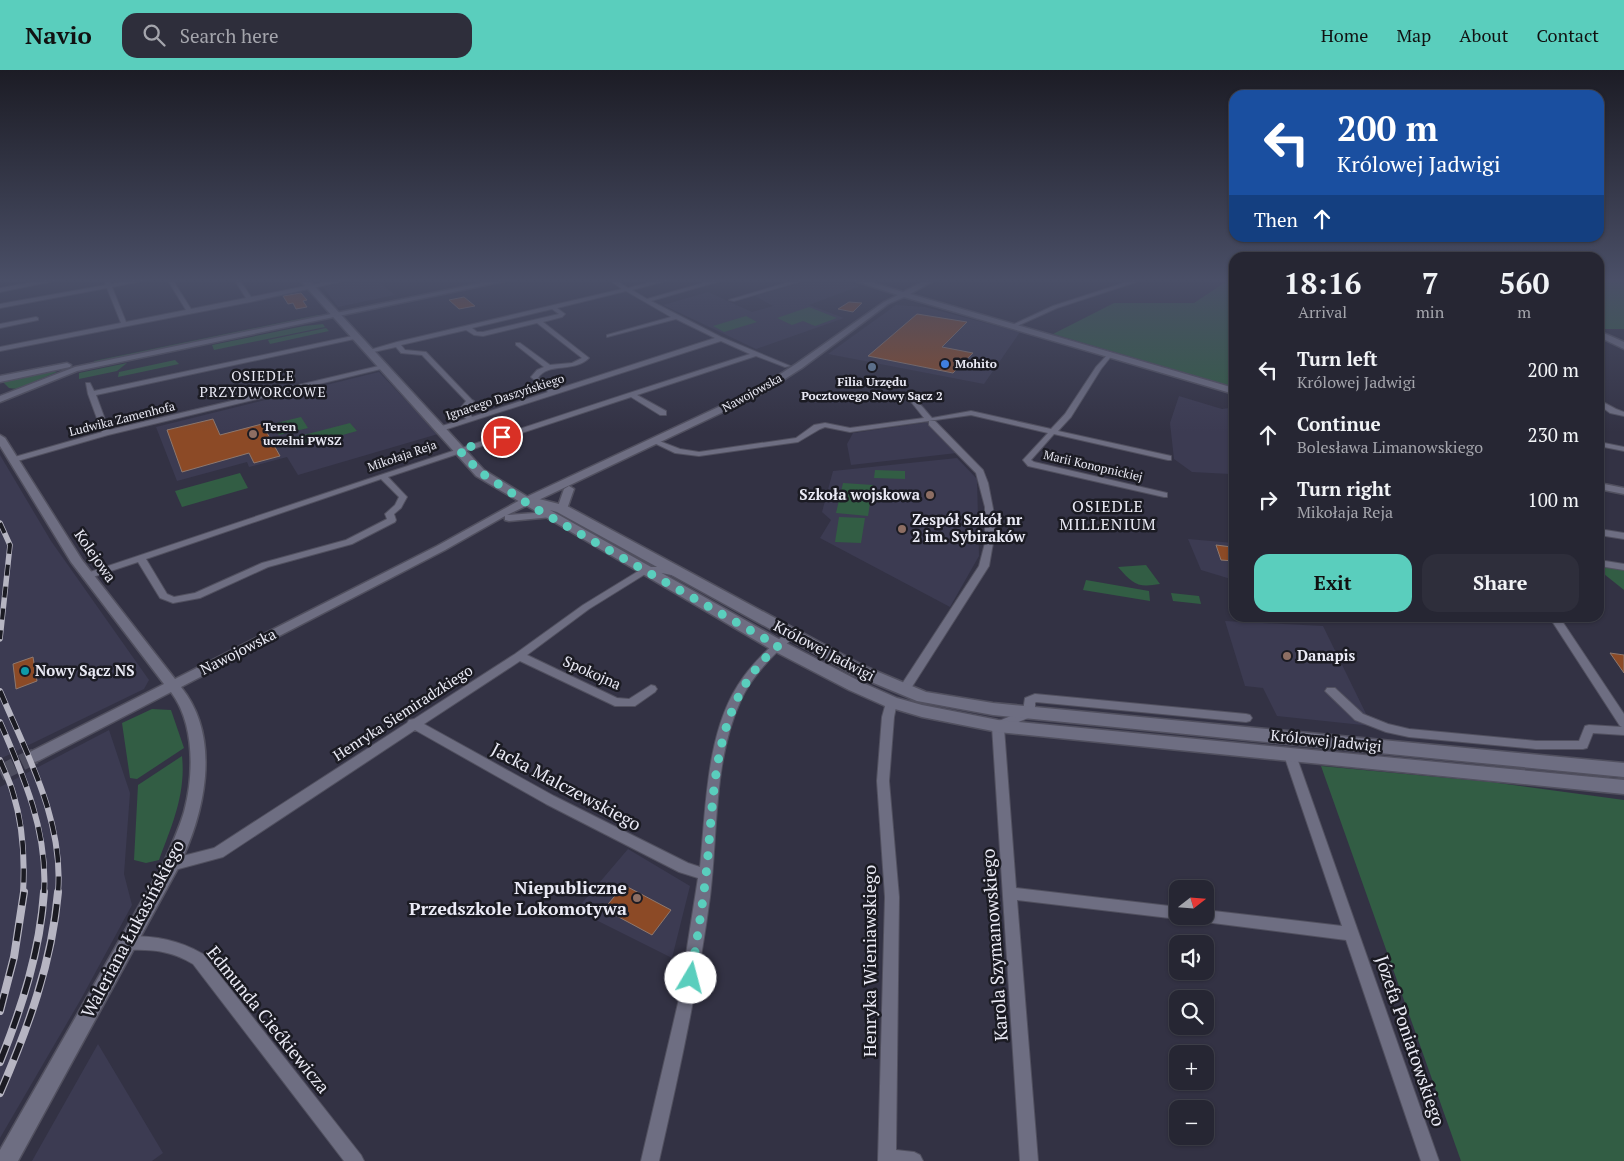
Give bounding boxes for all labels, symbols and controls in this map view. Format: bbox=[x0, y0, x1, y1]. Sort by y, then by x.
search box bbox=[122, 13, 472, 58]
text: Navio bbox=[25, 19, 92, 51]
icon: search bbox=[140, 21, 168, 49]
text: Search here bbox=[180, 23, 279, 48]
text: Home bbox=[1321, 23, 1368, 47]
text: Map bbox=[1396, 23, 1431, 47]
text: About bbox=[1459, 23, 1508, 47]
text: Contact bbox=[1536, 23, 1599, 47]
text: 200 m bbox=[1337, 105, 1438, 151]
icon: left bbox=[1254, 110, 1319, 175]
text: Królowej Jadwigi bbox=[1337, 149, 1501, 178]
icon: ahead bbox=[1308, 205, 1336, 233]
text: Then bbox=[1254, 207, 1298, 232]
text: 18:16 bbox=[1283, 263, 1362, 303]
text: 7 bbox=[1422, 263, 1439, 303]
text: 560 bbox=[1499, 263, 1550, 303]
text: Arrival bbox=[1298, 301, 1347, 323]
text: min bbox=[1416, 301, 1444, 323]
text: m bbox=[1517, 301, 1531, 323]
text: Turn left bbox=[1297, 346, 1378, 371]
place label: Mohito bbox=[955, 356, 997, 371]
icon: left bbox=[1254, 356, 1282, 384]
text: 200 m bbox=[1528, 357, 1579, 382]
marker: Mohito bbox=[939, 358, 951, 370]
marker: Filia Urzędu Pocztowego Nowy Sącz 2 bbox=[866, 361, 878, 373]
district label: OSIEDLE PRZYDWORCOWE bbox=[199, 366, 327, 401]
street label: Ignacego Daszyńskiego bbox=[444, 370, 566, 423]
street label: Nawojowska bbox=[719, 370, 784, 415]
text: Królowej Jadwigi bbox=[1297, 371, 1416, 393]
place label: Filia Urzędu Pocztowego Nowy Sącz 2 bbox=[801, 374, 943, 403]
street label: Ludwika Zamenhofa bbox=[67, 398, 176, 439]
text: Continue bbox=[1297, 411, 1381, 436]
pin bbox=[481, 416, 523, 458]
place label: Teren uczelni PWSZ bbox=[263, 419, 342, 448]
icon: ahead bbox=[1254, 421, 1282, 449]
text: 230 m bbox=[1528, 422, 1579, 447]
icon: arrive bbox=[488, 423, 516, 451]
marker: Teren uczelni PWSZ bbox=[247, 428, 259, 440]
text: Bolesława Limanowskiego bbox=[1297, 436, 1483, 458]
street label: Mikołaja Reja bbox=[365, 437, 438, 474]
street label: Marii Konopnickiej bbox=[1042, 447, 1144, 484]
text: Turn right bbox=[1297, 476, 1391, 501]
place label: Szkoła wojskowa bbox=[799, 484, 921, 504]
icon: right bbox=[1254, 486, 1282, 514]
text: 100 m bbox=[1528, 487, 1579, 512]
marker: Szkoła wojskowa bbox=[924, 489, 936, 501]
district label: OSIEDLE MILLENIUM bbox=[1059, 495, 1157, 535]
text: Mikołaja Reja bbox=[1297, 501, 1393, 523]
place label: Zespół Szkół nr 2 im. Sybiraków bbox=[912, 509, 1025, 546]
marker: Zespół Szkół nr 2 im. Sybiraków bbox=[896, 523, 908, 535]
street label: Kolejowa bbox=[70, 525, 122, 586]
button: Exit bbox=[1254, 554, 1412, 612]
button: Share bbox=[1422, 554, 1579, 612]
street label: Królowej Jadwigi bbox=[771, 615, 878, 685]
street label: Nawojowska bbox=[196, 623, 279, 679]
place label: Danapis bbox=[1297, 645, 1356, 665]
street label: Spokojna bbox=[560, 650, 625, 694]
marker: Danapis bbox=[1281, 650, 1293, 662]
place label: Nowy Sącz NS bbox=[35, 660, 135, 680]
street label: Henryka Siemiradzkiego bbox=[329, 660, 476, 765]
marker: Nowy Sącz NS bbox=[19, 665, 31, 677]
street label: Królowej Jadwigi bbox=[1270, 724, 1383, 756]
street label: Jacka Malczewskiego bbox=[487, 737, 646, 836]
street label: Waleriana Łukasińskiego bbox=[75, 835, 189, 1022]
street label: Karola Szymanowskiego bbox=[975, 848, 1013, 1042]
street label: Henryka Wieniawskiego bbox=[857, 865, 881, 1057]
place label: Niepubliczne Przedszkole Lokomotywa bbox=[409, 875, 627, 920]
north arrow bbox=[1169, 880, 1214, 925]
map controls bbox=[1169, 880, 1214, 1145]
marker: Niepubliczne Przedszkole Lokomotywa bbox=[631, 892, 643, 904]
button: sound bbox=[1169, 935, 1214, 980]
street label: Edmunda Ciećkiewicza bbox=[202, 941, 336, 1098]
position arrow bbox=[664, 951, 716, 1003]
street label: Józefa Poniatowskiego bbox=[1370, 952, 1451, 1129]
button: search bbox=[1169, 990, 1214, 1035]
button: + bbox=[1169, 1045, 1214, 1090]
button: − bbox=[1169, 1100, 1214, 1145]

